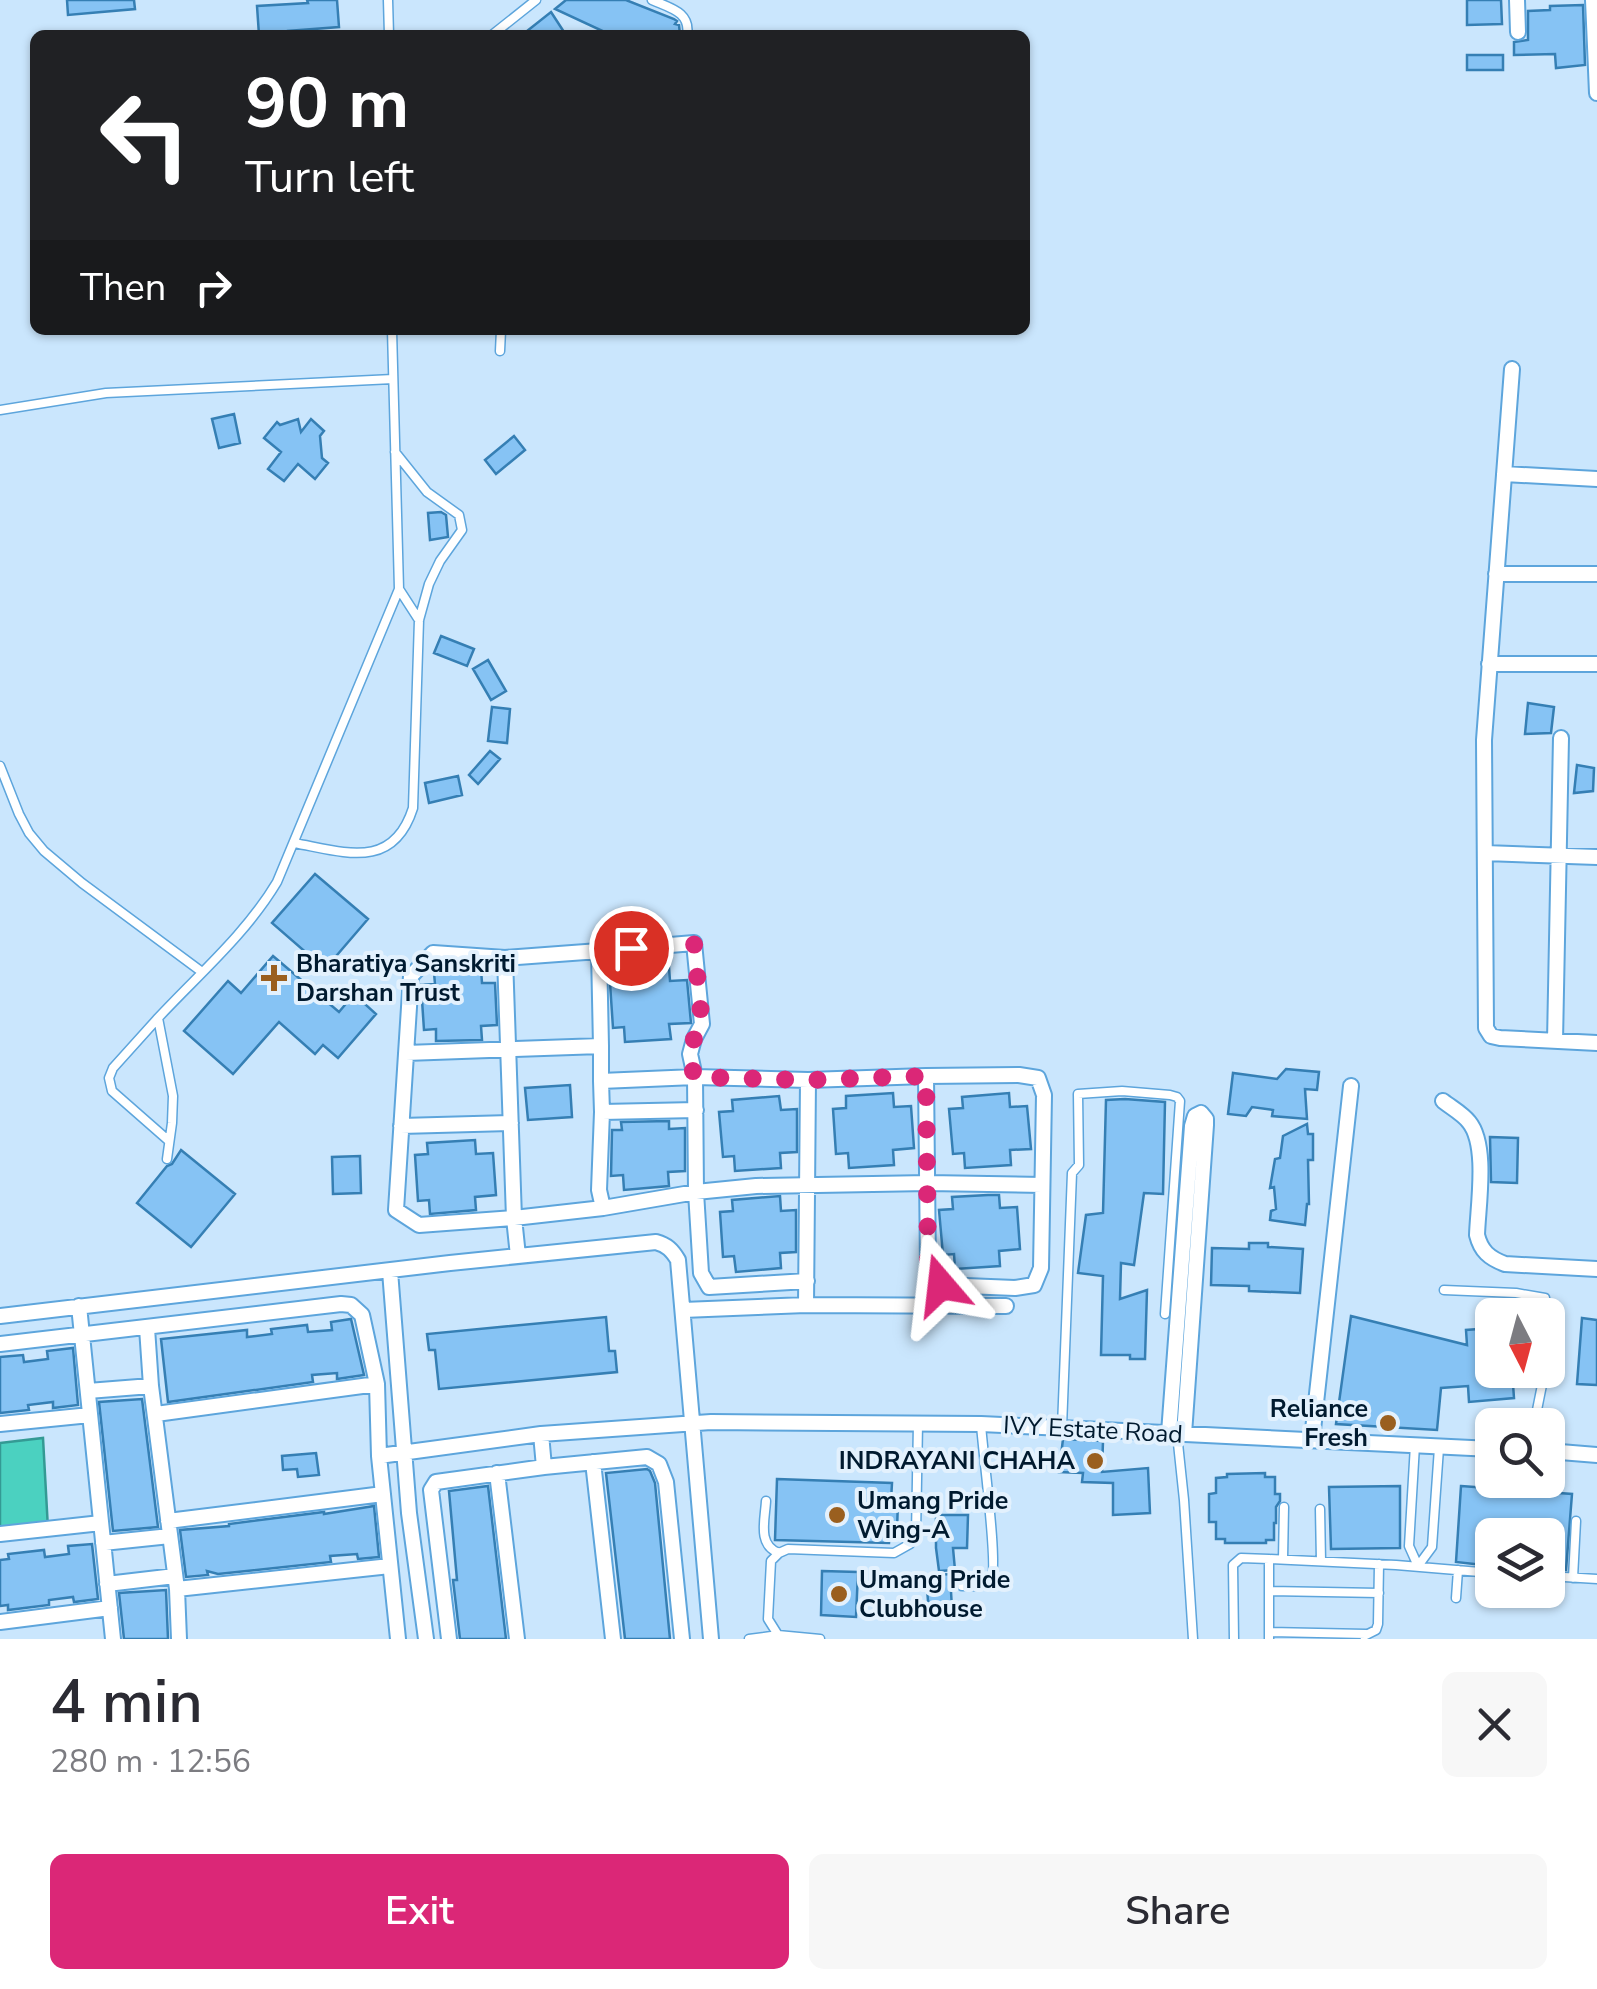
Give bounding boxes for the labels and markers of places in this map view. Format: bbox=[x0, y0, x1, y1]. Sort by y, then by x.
pin bbox=[589, 906, 674, 991]
place label: Bharatiya Sanskriti Darshan Trust bbox=[296, 947, 516, 1010]
marker: Bharatiya Sanskriti Darshan Trust bbox=[261, 965, 287, 991]
place label: Reliance Fresh bbox=[1270, 1392, 1368, 1455]
marker: Reliance Fresh bbox=[1377, 1412, 1399, 1434]
place label: INDRAYANI CHAHA bbox=[839, 1444, 1075, 1478]
marker: INDRAYANI CHAHA bbox=[1084, 1450, 1106, 1472]
place label: Umang Pride Wing-A bbox=[857, 1484, 1008, 1547]
marker: Umang Pride Wing-A bbox=[826, 1504, 848, 1526]
place label: Umang Pride Clubhouse bbox=[859, 1563, 1010, 1626]
marker: Umang Pride Clubhouse bbox=[828, 1583, 850, 1605]

